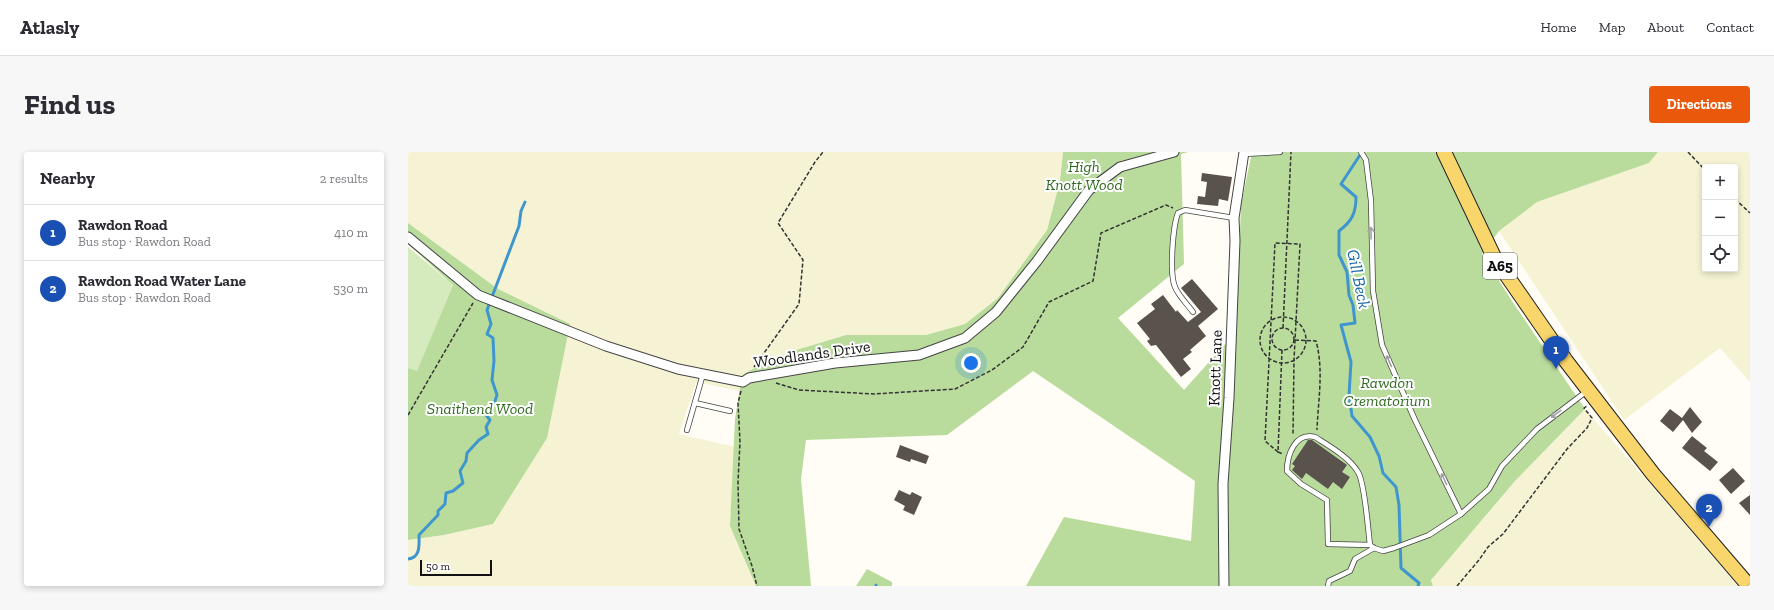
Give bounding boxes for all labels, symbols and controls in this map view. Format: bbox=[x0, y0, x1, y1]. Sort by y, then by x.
text: Atlasly bbox=[20, 16, 79, 39]
text: Home bbox=[1541, 19, 1577, 36]
text: Map bbox=[1599, 19, 1625, 36]
text: About bbox=[1647, 19, 1684, 36]
text: Contact bbox=[1706, 19, 1754, 36]
button: Directions bbox=[1649, 86, 1750, 123]
text: Find us bbox=[24, 88, 115, 121]
park label: High Knott Wood bbox=[1045, 157, 1123, 194]
map controls bbox=[1702, 164, 1738, 272]
button: + bbox=[1702, 164, 1738, 200]
text: Nearby bbox=[40, 168, 95, 188]
text: 2 results bbox=[320, 171, 368, 186]
button: − bbox=[1702, 200, 1738, 236]
text: Rawdon Road bbox=[78, 216, 168, 234]
text: 1 bbox=[50, 225, 56, 240]
text: 410 m bbox=[334, 225, 368, 240]
one-way arrow bbox=[1367, 227, 1375, 240]
text: Bus stop · Rawdon Road bbox=[78, 234, 211, 249]
button: locate bbox=[1702, 236, 1738, 272]
water label: Gill Beck bbox=[1343, 247, 1375, 311]
road number: A65 bbox=[1483, 253, 1517, 279]
text: Rawdon Road Water Lane bbox=[78, 272, 246, 290]
text: 2 bbox=[50, 281, 56, 296]
text: 530 m bbox=[333, 281, 368, 296]
text: Bus stop · Rawdon Road bbox=[78, 290, 211, 305]
street label: Knott Lane bbox=[1204, 330, 1226, 406]
street label: Woodlands Drive bbox=[752, 336, 872, 372]
pin: 1 bbox=[1543, 336, 1569, 369]
your location bbox=[961, 353, 981, 373]
one-way arrow bbox=[1385, 356, 1392, 368]
park label: Rawdon Crematorium bbox=[1344, 373, 1431, 410]
park label: Snaithend Wood bbox=[427, 399, 533, 418]
one-way arrow bbox=[1551, 410, 1562, 418]
one-way arrow bbox=[1440, 474, 1447, 486]
pin: 2 bbox=[1696, 494, 1722, 527]
scale bar bbox=[420, 558, 492, 577]
text: 50 m bbox=[426, 560, 450, 573]

